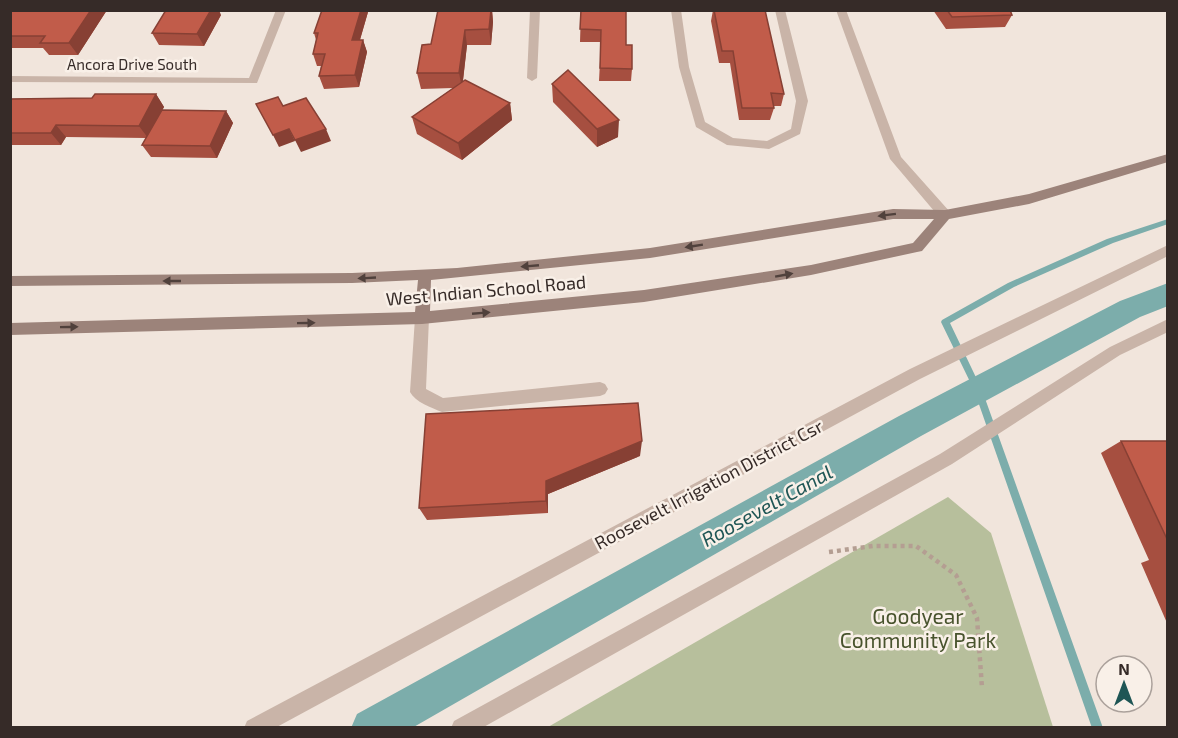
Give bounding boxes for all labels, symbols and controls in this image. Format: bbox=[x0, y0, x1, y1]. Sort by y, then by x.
street label: Ancora Drive South bbox=[67, 55, 197, 73]
one-way arrow bbox=[877, 210, 896, 220]
one-way arrow bbox=[685, 242, 704, 251]
one-way arrow bbox=[520, 261, 539, 271]
street label: West Indian School Road bbox=[385, 270, 587, 310]
one-way arrow bbox=[774, 270, 793, 279]
one-way arrow bbox=[357, 273, 376, 282]
one-way arrow bbox=[162, 276, 181, 286]
one-way arrow bbox=[471, 308, 490, 318]
one-way arrow bbox=[297, 318, 316, 327]
one-way arrow bbox=[59, 323, 78, 332]
street label: Roosevelt Irrigation District Csr bbox=[591, 414, 826, 554]
water label: Roosevelt Canal bbox=[697, 459, 836, 551]
park label: Goodyear Community Park bbox=[840, 603, 996, 652]
north arrow bbox=[1094, 654, 1154, 714]
text: N bbox=[1118, 659, 1130, 678]

